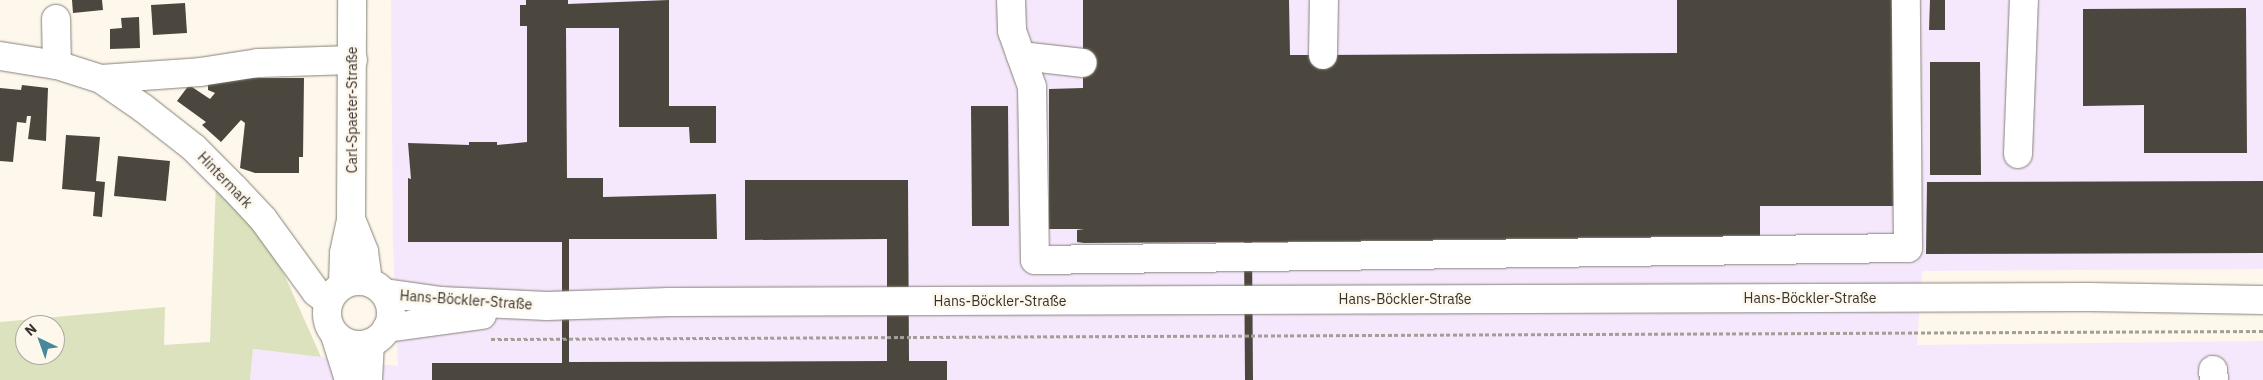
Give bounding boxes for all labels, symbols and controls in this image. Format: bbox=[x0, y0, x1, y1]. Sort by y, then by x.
street label: Carl-Spaeter-Straße bbox=[344, 47, 360, 173]
street label: Hintermark bbox=[194, 149, 256, 211]
street label: Hans-Böckler-Straße bbox=[399, 287, 533, 313]
street label: Hans-Böckler-Straße bbox=[1744, 290, 1876, 306]
street label: Hans-Böckler-Straße bbox=[1339, 291, 1471, 307]
street label: Hans-Böckler-Straße bbox=[934, 293, 1066, 309]
north arrow bbox=[15, 315, 65, 365]
text: N bbox=[21, 320, 40, 340]

